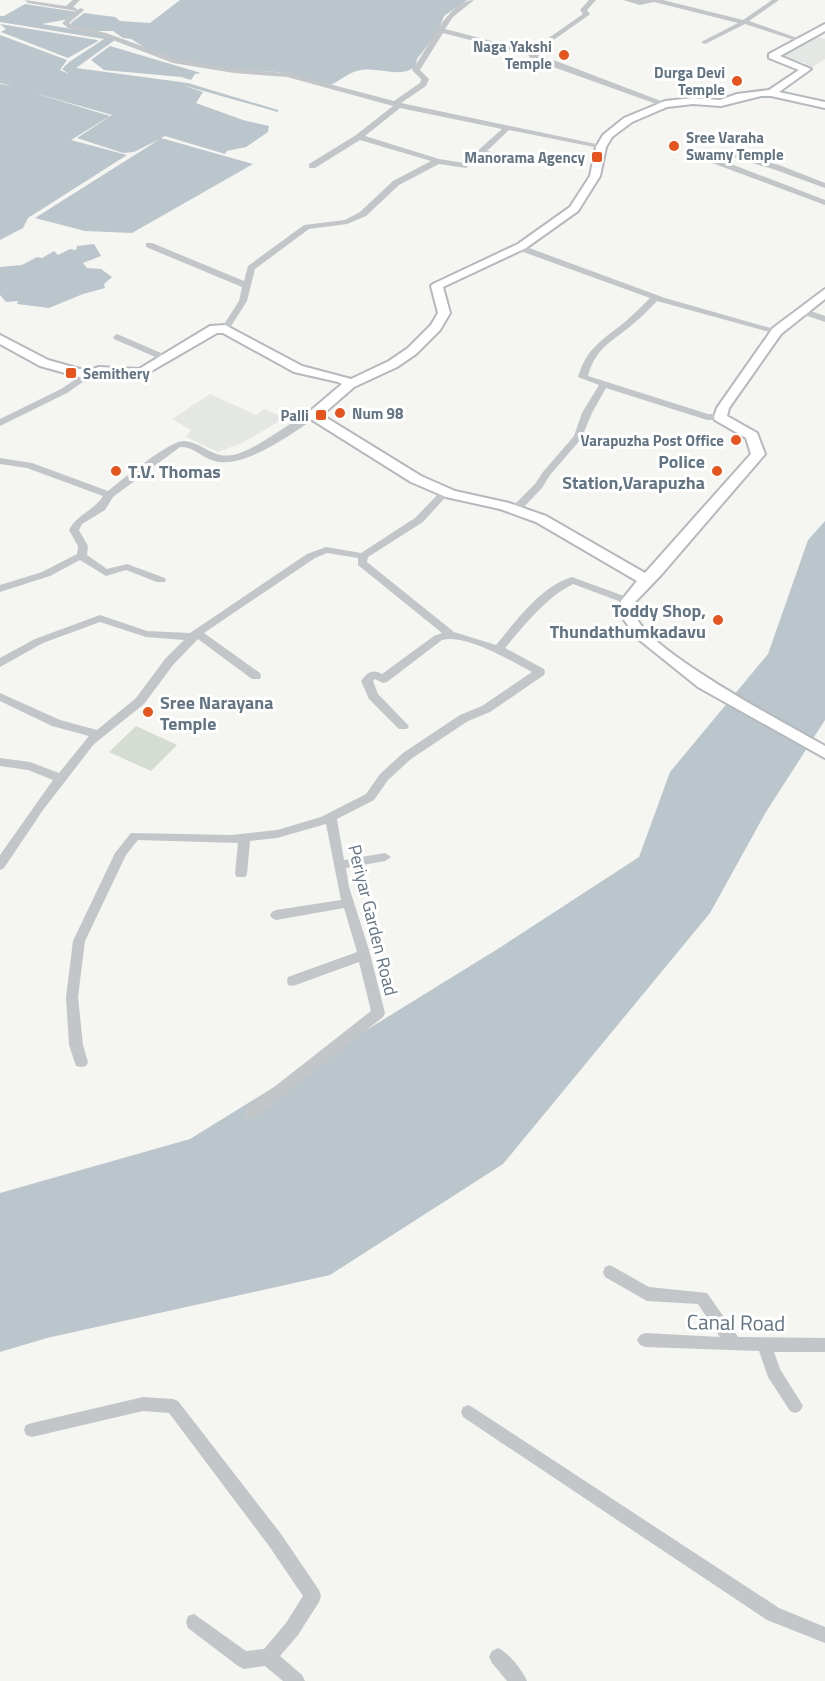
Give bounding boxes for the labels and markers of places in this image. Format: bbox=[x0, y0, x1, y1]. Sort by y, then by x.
place label: Naga Yakshi Temple bbox=[473, 35, 552, 75]
marker: Naga Yakshi Temple bbox=[557, 48, 571, 62]
place label: Durga Devi Temple bbox=[654, 61, 725, 101]
marker: Durga Devi Temple bbox=[730, 74, 744, 88]
place label: Sree Varaha Swamy Temple bbox=[686, 126, 784, 166]
marker: Sree Varaha Swamy Temple bbox=[667, 139, 681, 153]
place label: Manorama Agency bbox=[464, 146, 585, 169]
marker: Manorama Agency bbox=[590, 150, 604, 164]
place label: Semithery bbox=[83, 362, 150, 385]
marker: Semithery bbox=[64, 366, 78, 380]
place label: Num 98 bbox=[352, 402, 403, 425]
place label: Palli bbox=[281, 404, 309, 427]
marker: Num 98 bbox=[333, 406, 347, 420]
marker: Palli bbox=[314, 408, 328, 422]
place label: Varapuzha Post Office bbox=[581, 429, 724, 452]
marker: Varapuzha Post Office bbox=[729, 433, 743, 447]
place label: Police Station,Varapuzha bbox=[562, 448, 705, 496]
place label: T.V. Thomas bbox=[128, 458, 221, 485]
marker: T.V. Thomas bbox=[109, 464, 123, 478]
marker: Police Station,Varapuzha bbox=[710, 464, 724, 478]
place label: Toddy Shop, Thundathumkadavu bbox=[550, 597, 706, 645]
marker: Toddy Shop, Thundathumkadavu bbox=[711, 613, 725, 627]
place label: Sree Narayana Temple bbox=[160, 689, 273, 737]
marker: Sree Narayana Temple bbox=[141, 705, 155, 719]

